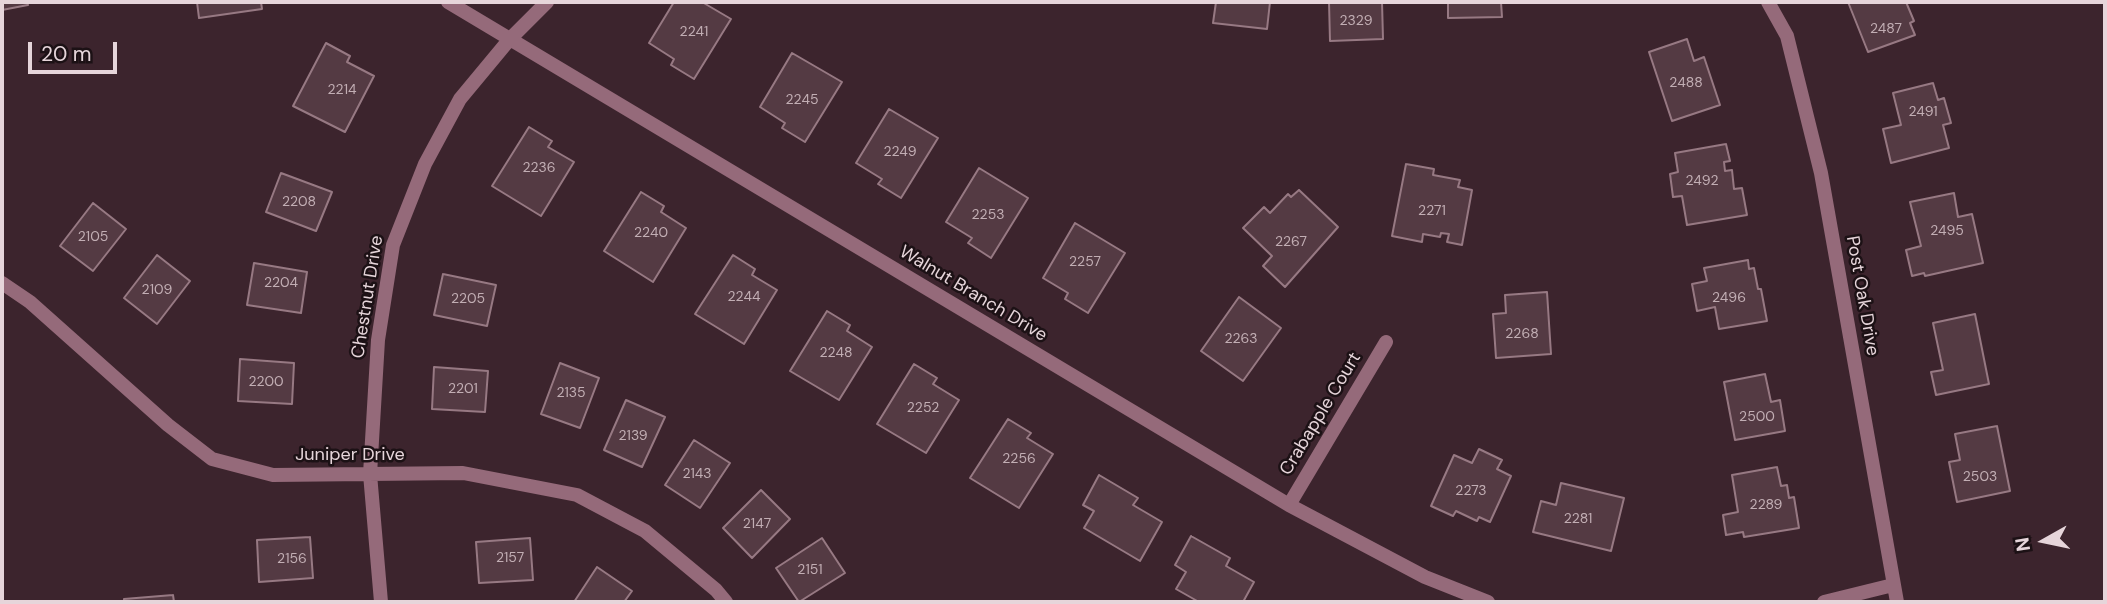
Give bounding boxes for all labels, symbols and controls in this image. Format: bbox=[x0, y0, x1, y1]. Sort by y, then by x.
house number: 2329 bbox=[1339, 13, 1373, 29]
house number: 2487 bbox=[1870, 21, 1902, 37]
house number: 2241 bbox=[680, 24, 708, 40]
scale bar bbox=[32, 28, 121, 72]
text: 20 m bbox=[41, 40, 92, 68]
house number: 2488 bbox=[1669, 75, 1703, 91]
house number: 2214 bbox=[328, 82, 356, 98]
house number: 2245 bbox=[786, 92, 818, 108]
house number: 2491 bbox=[1908, 104, 1938, 120]
house number: 2249 bbox=[883, 144, 917, 160]
house number: 2236 bbox=[522, 160, 556, 176]
house number: 2492 bbox=[1686, 173, 1718, 189]
house number: 2208 bbox=[282, 194, 316, 210]
house number: 2271 bbox=[1418, 203, 1446, 219]
house number: 2253 bbox=[972, 207, 1004, 223]
house number: 2495 bbox=[1930, 223, 1964, 239]
house number: 2240 bbox=[634, 225, 668, 241]
house number: 2105 bbox=[78, 229, 108, 245]
street label: Chestnut Drive bbox=[348, 234, 388, 360]
house number: 2267 bbox=[1275, 234, 1307, 250]
street label: Post Oak Drive bbox=[1841, 234, 1883, 358]
street label: Walnut Branch Drive bbox=[895, 241, 1051, 347]
house number: 2257 bbox=[1069, 254, 1101, 270]
house number: 2204 bbox=[264, 275, 298, 291]
house number: 2109 bbox=[142, 282, 172, 298]
house number: 2244 bbox=[728, 289, 760, 305]
house number: 2496 bbox=[1712, 290, 1746, 306]
house number: 2205 bbox=[451, 291, 485, 307]
house number: 2268 bbox=[1505, 326, 1539, 342]
house number: 2263 bbox=[1224, 331, 1258, 347]
house number: 2248 bbox=[820, 345, 852, 361]
street label: Crabapple Court bbox=[1276, 349, 1366, 479]
house number: 2200 bbox=[248, 374, 284, 390]
house number: 2201 bbox=[448, 381, 478, 397]
house number: 2135 bbox=[556, 385, 586, 401]
house number: 2252 bbox=[907, 400, 939, 416]
house number: 2500 bbox=[1739, 409, 1775, 425]
house number: 2139 bbox=[618, 428, 648, 444]
street label: Juniper Drive bbox=[295, 444, 405, 466]
house number: 2256 bbox=[1002, 451, 1036, 467]
house number: 2143 bbox=[682, 466, 712, 482]
house number: 2503 bbox=[1963, 469, 1997, 485]
house number: 2273 bbox=[1455, 483, 1487, 499]
house number: 2289 bbox=[1750, 497, 1782, 513]
north arrow bbox=[2009, 506, 2079, 576]
house number: 2281 bbox=[1564, 511, 1592, 527]
house number: 2147 bbox=[743, 516, 771, 532]
text: N bbox=[2009, 536, 2036, 553]
house number: 2157 bbox=[496, 550, 524, 566]
house number: 2156 bbox=[277, 551, 307, 567]
house number: 2151 bbox=[797, 562, 823, 578]

